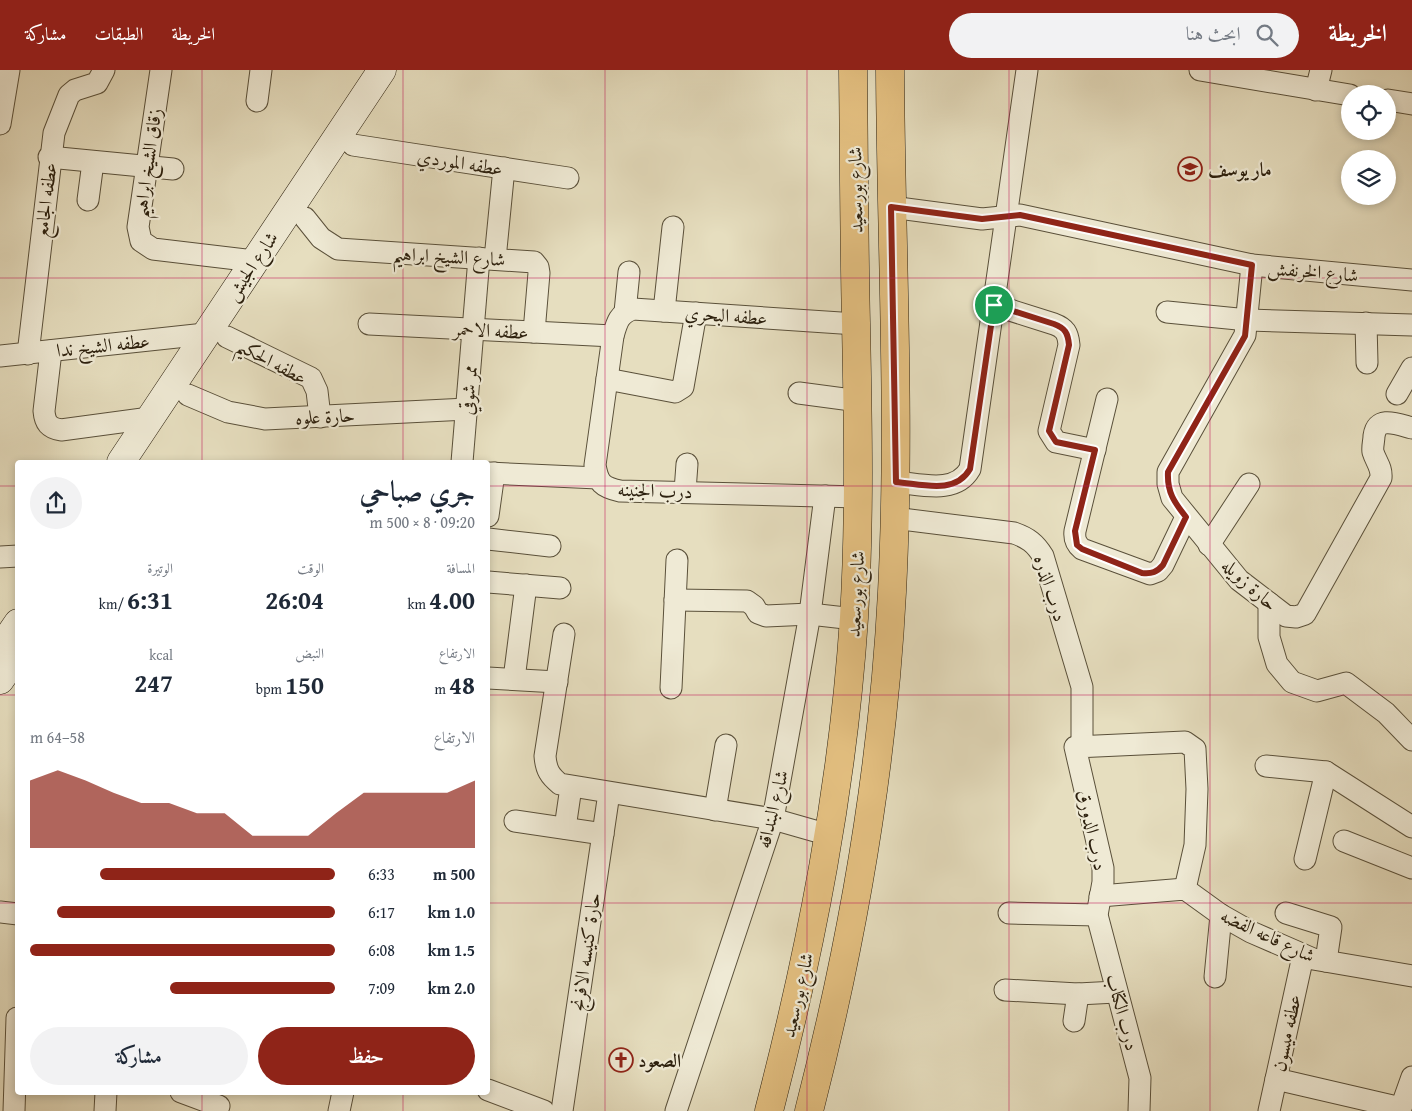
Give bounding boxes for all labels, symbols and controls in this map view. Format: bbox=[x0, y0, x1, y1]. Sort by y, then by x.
search box bbox=[949, 13, 1299, 58]
text: الخريطة bbox=[1329, 15, 1387, 50]
text: ابحث هنا bbox=[1186, 19, 1241, 47]
text: مشاركة bbox=[25, 20, 66, 47]
text: الطبقات bbox=[94, 20, 143, 47]
text: الخريطة bbox=[171, 20, 215, 47]
icon: search bbox=[1253, 21, 1281, 49]
map controls bbox=[1341, 85, 1396, 205]
button: locate bbox=[1341, 85, 1396, 140]
street label: زقاق الشيخ ابراهيم bbox=[125, 106, 174, 220]
street label: عطفه الموردي bbox=[415, 141, 505, 185]
street label: شارع بورسعيد bbox=[840, 147, 872, 233]
button: layers bbox=[1341, 150, 1396, 205]
place label: مار يوسف bbox=[1208, 155, 1272, 183]
school or university icon: مار يوسف bbox=[1177, 156, 1203, 182]
street label: عطفه الجامع bbox=[27, 161, 67, 240]
street label: شارع الجيش bbox=[217, 226, 286, 307]
street label: شارع الشيخ ابراهيم bbox=[392, 239, 506, 279]
street label: شارع الخرنفش bbox=[1266, 253, 1360, 291]
pin bbox=[973, 284, 1015, 326]
icon: arrive bbox=[980, 291, 1008, 319]
street label: عطفه البحري bbox=[684, 298, 768, 334]
street label: عطفه الاحمر bbox=[451, 314, 529, 346]
street label: عطفه الشيخ ندا bbox=[55, 326, 152, 368]
street label: عطفه الحكيم bbox=[229, 331, 312, 397]
street label: ممر شوقي bbox=[452, 364, 486, 416]
street label: حارة علوه bbox=[294, 400, 356, 432]
text: جري صباحي bbox=[359, 470, 475, 511]
street label: درب الجنينه bbox=[617, 475, 693, 505]
button: share bbox=[30, 477, 82, 529]
text: 09:20 · 8 × 500 m bbox=[370, 510, 475, 534]
street label: شارع بورسعيد bbox=[839, 550, 873, 638]
street label: درب الذره bbox=[1027, 551, 1075, 625]
street label: حارة زويله bbox=[1216, 551, 1284, 617]
text: الوتيرة bbox=[147, 558, 173, 578]
text: الوقت bbox=[297, 558, 324, 578]
text: المسافة bbox=[446, 558, 475, 578]
text: 6:31 bbox=[127, 582, 173, 618]
text: 26:04 bbox=[265, 582, 324, 618]
text: 4.00 bbox=[429, 582, 475, 618]
text: /km bbox=[99, 594, 127, 614]
text: km bbox=[407, 594, 429, 614]
text: النبض bbox=[295, 643, 324, 663]
text: الارتفاع bbox=[439, 643, 475, 663]
text: kcal bbox=[149, 645, 173, 665]
text: 247 bbox=[134, 665, 173, 701]
text: 150 bbox=[285, 667, 324, 703]
text: 48 bbox=[449, 667, 475, 703]
text: bpm bbox=[256, 679, 285, 699]
text: m bbox=[435, 679, 449, 699]
text: 58–64 m bbox=[30, 725, 85, 749]
text: الارتفاع bbox=[433, 725, 475, 749]
street label: شارع البنداقه bbox=[749, 767, 797, 852]
street label: درب الدورق bbox=[1071, 787, 1115, 873]
text: 6:33 bbox=[368, 862, 395, 886]
text: 500 m bbox=[433, 862, 475, 886]
street label: حارة كنيسه الافرنج bbox=[563, 891, 610, 1013]
text: 6:17 bbox=[368, 900, 395, 924]
text: 1.0 km bbox=[428, 900, 475, 924]
street label: شارع قاعه الفضه bbox=[1215, 901, 1320, 971]
text: 6:08 bbox=[368, 938, 395, 962]
text: 1.5 km bbox=[428, 938, 475, 962]
street label: شارع بورسعيد bbox=[774, 950, 822, 1041]
street label: درب الكتاب bbox=[1099, 970, 1147, 1054]
text: 7:09 bbox=[368, 976, 395, 1000]
text: 2.0 km bbox=[428, 976, 475, 1000]
street label: عطفه ميسون bbox=[1264, 992, 1308, 1074]
button: مشاركة bbox=[30, 1027, 248, 1085]
button: حفظ bbox=[258, 1027, 475, 1085]
place label: الصعود bbox=[638, 1046, 681, 1074]
church icon: الصعود bbox=[608, 1047, 634, 1073]

